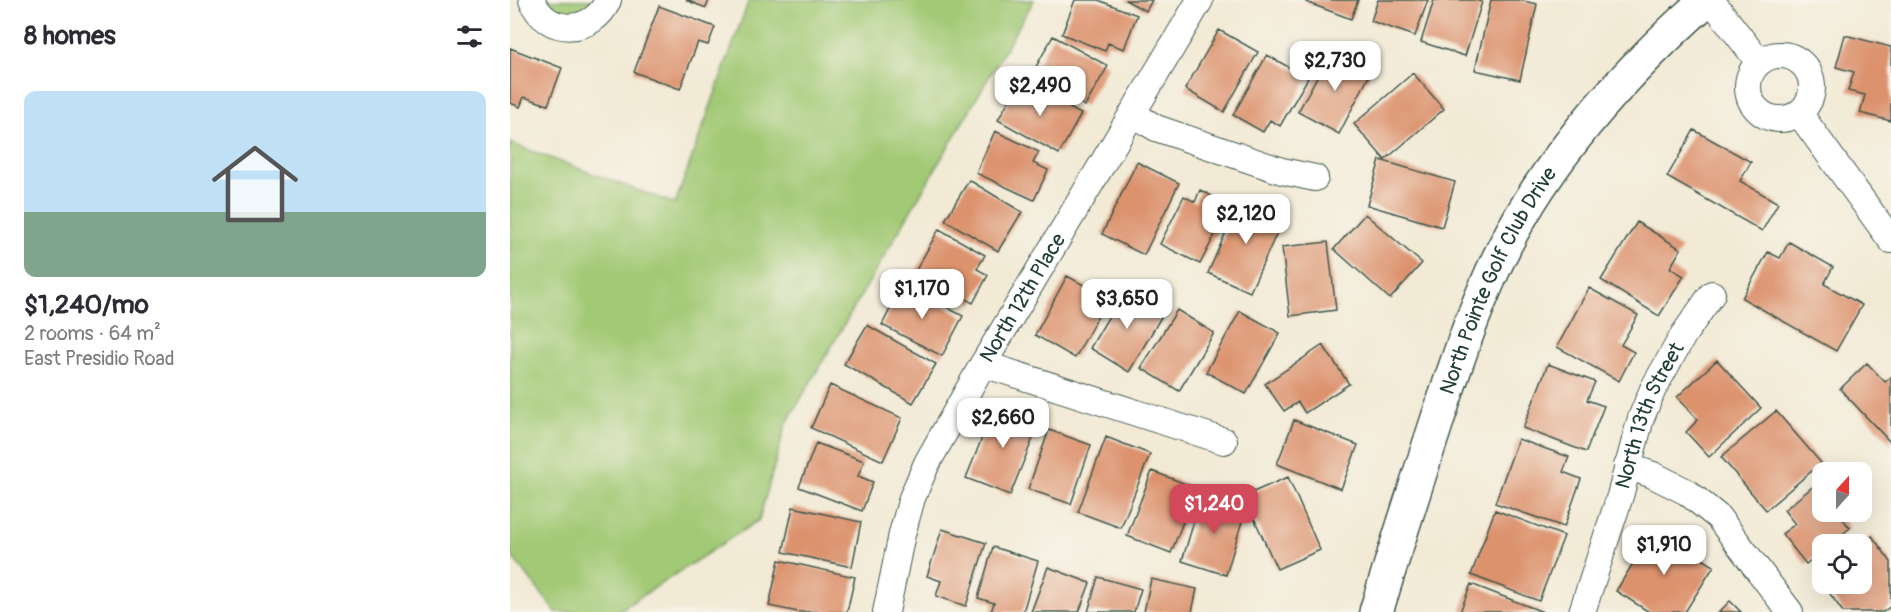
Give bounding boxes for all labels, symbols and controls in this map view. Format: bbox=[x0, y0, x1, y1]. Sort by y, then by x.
text: 8 homes bbox=[24, 20, 116, 52]
icon: filters bbox=[453, 20, 486, 53]
pin: $2,730 bbox=[1286, 41, 1384, 92]
text: $2,730 bbox=[1304, 48, 1366, 73]
pin: $2,490 bbox=[991, 66, 1089, 117]
text: $2,490 bbox=[1009, 73, 1071, 98]
icon: home bbox=[201, 130, 309, 238]
street label: North Pointe Golf Club Drive bbox=[1433, 161, 1563, 398]
pin: $2,120 bbox=[1197, 194, 1295, 245]
text: $2,120 bbox=[1216, 201, 1276, 226]
street label: North 12th Place bbox=[974, 227, 1072, 367]
pin: $1,170 bbox=[873, 269, 971, 320]
text: $1,170 bbox=[894, 276, 950, 301]
pin: $3,650 bbox=[1078, 279, 1176, 330]
text: $3,650 bbox=[1095, 286, 1159, 311]
text: $1,240/mo bbox=[24, 289, 149, 321]
text: 2 rooms · 64 m² bbox=[24, 321, 161, 346]
street label: North 13th Street bbox=[1609, 337, 1690, 492]
text: East Presidio Road bbox=[24, 346, 175, 371]
pin: $2,660 bbox=[954, 398, 1052, 449]
text: $2,660 bbox=[971, 405, 1035, 430]
north arrow bbox=[1812, 462, 1872, 522]
map controls bbox=[1812, 462, 1872, 594]
pin: $1,240 bbox=[1165, 484, 1263, 535]
text: $1,240 bbox=[1184, 491, 1244, 516]
pin: $1,910 bbox=[1615, 525, 1713, 576]
text: $1,910 bbox=[1636, 532, 1692, 557]
button: locate bbox=[1812, 534, 1872, 594]

